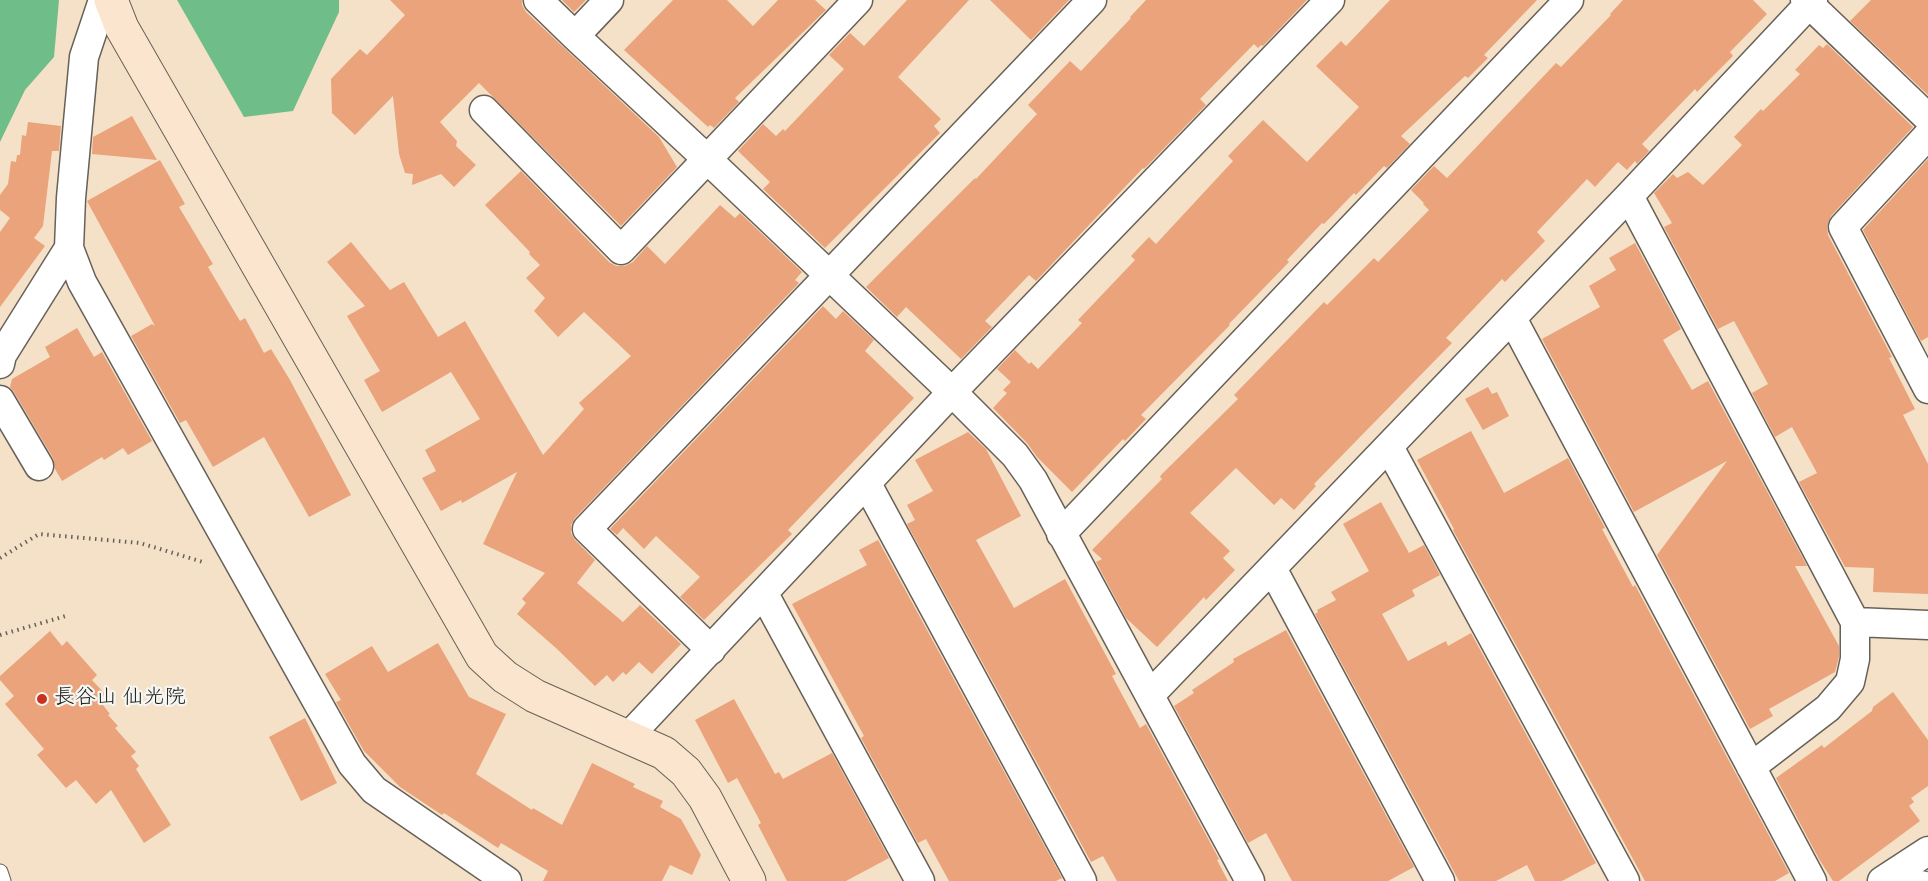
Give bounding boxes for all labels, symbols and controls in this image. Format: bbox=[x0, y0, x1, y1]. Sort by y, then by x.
place label: 長谷山 仙光院 bbox=[54, 686, 186, 712]
marker: 長谷山 仙光院 bbox=[35, 692, 49, 706]

